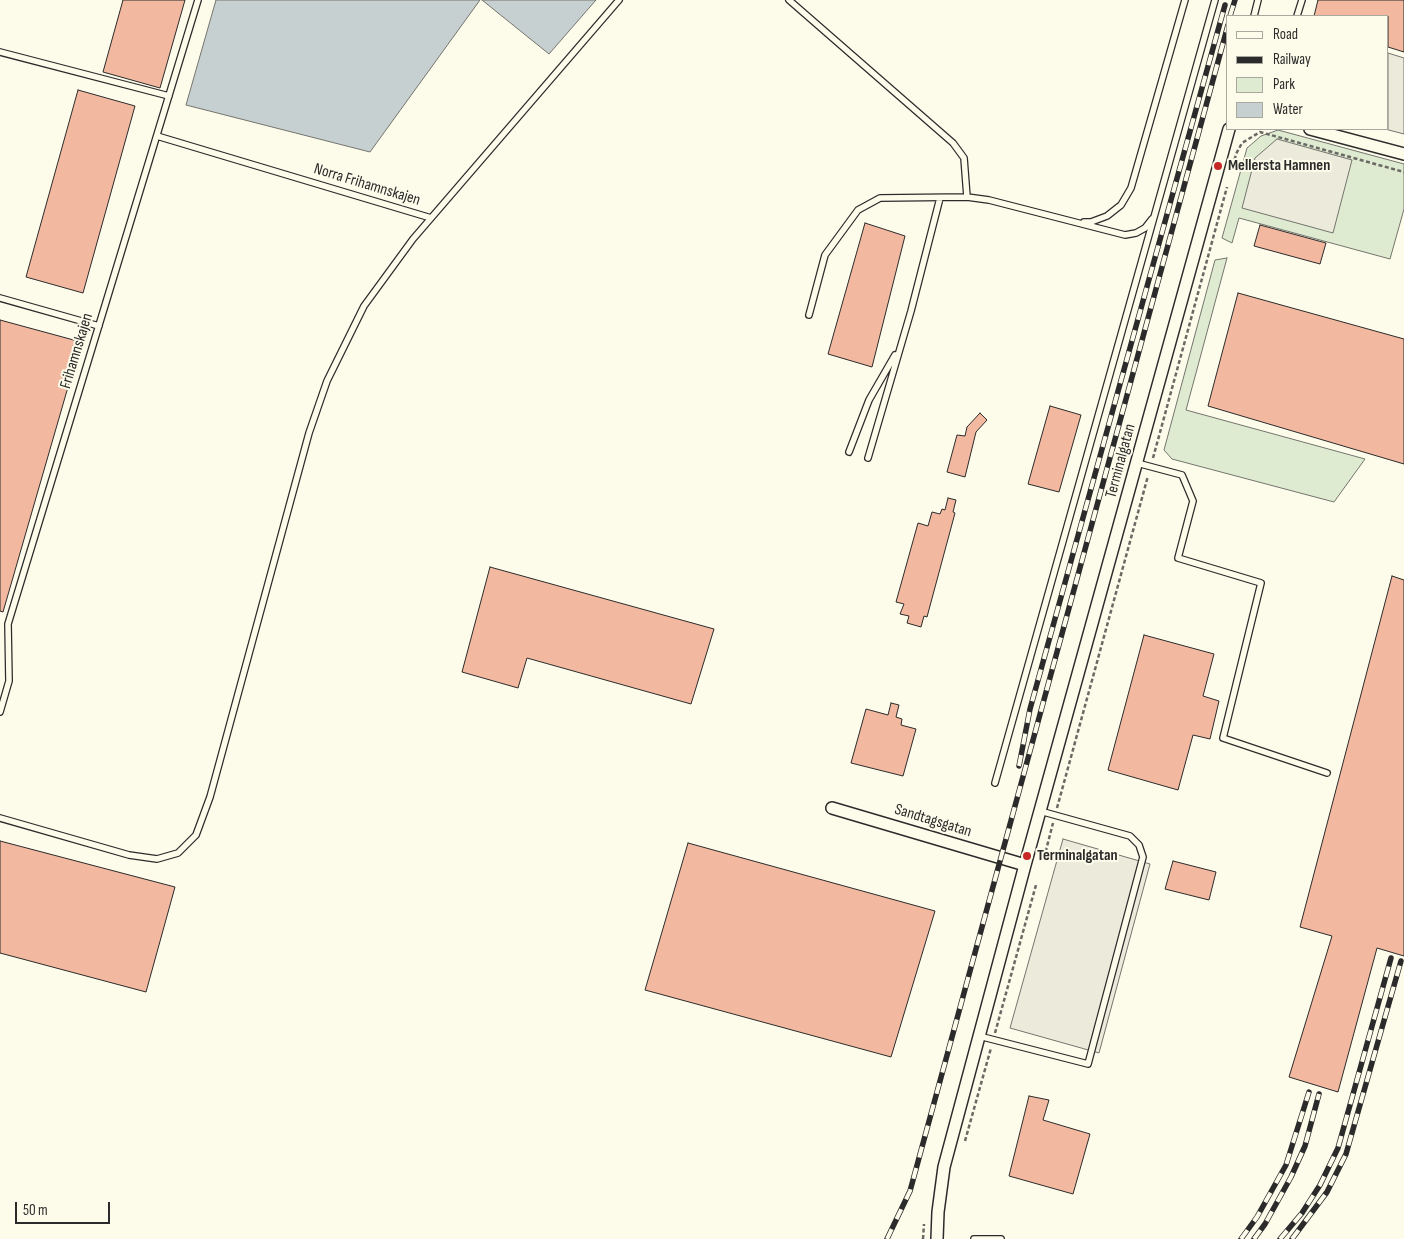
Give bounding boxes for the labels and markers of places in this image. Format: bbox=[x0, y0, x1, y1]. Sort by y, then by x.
place label: Mellersta Hamnen bbox=[1228, 156, 1330, 176]
marker: Mellersta Hamnen bbox=[1212, 160, 1224, 172]
place label: Terminalgatan bbox=[1037, 846, 1118, 866]
marker: Terminalgatan bbox=[1021, 850, 1033, 862]

